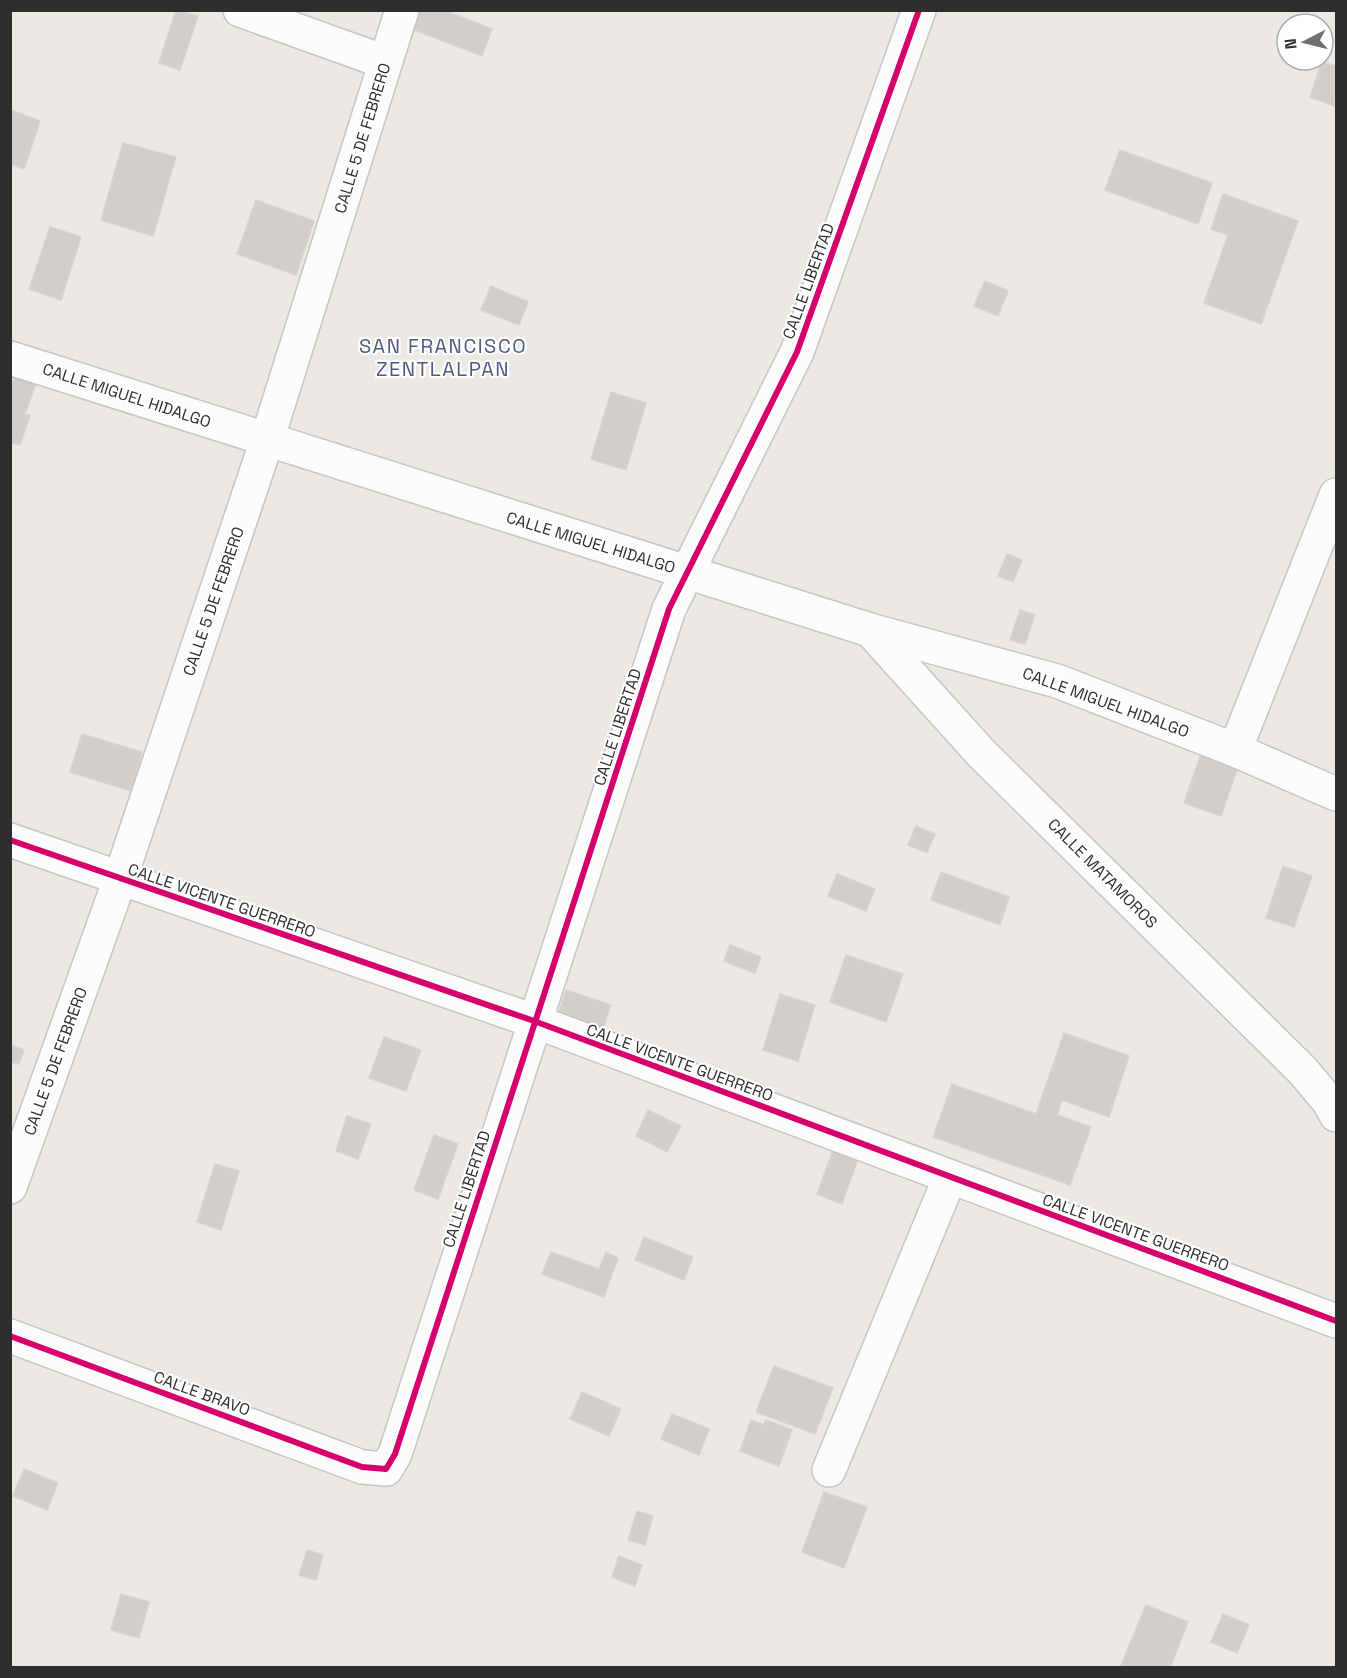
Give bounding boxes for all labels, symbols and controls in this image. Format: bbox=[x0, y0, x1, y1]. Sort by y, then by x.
north arrow bbox=[1275, 12, 1335, 72]
text: N bbox=[1280, 37, 1302, 50]
street label: CALLE 5 DE FEBRERO bbox=[330, 60, 395, 216]
street label: CALLE LIBERTAD bbox=[778, 220, 839, 342]
district label: SAN FRANCISCO ZENTLALPAN bbox=[359, 333, 527, 382]
street label: CALLE MIGUEL HIDALGO bbox=[40, 358, 214, 433]
street label: CALLE MIGUEL HIDALGO bbox=[504, 507, 678, 578]
street label: CALLE 5 DE FEBRERO bbox=[178, 524, 249, 679]
street label: CALLE MIGUEL HIDALGO bbox=[1020, 663, 1192, 742]
street label: CALLE LIBERTAD bbox=[589, 666, 646, 788]
street label: CALLE MATAMOROS bbox=[1043, 814, 1162, 933]
street label: CALLE VICENTE GUERRERO bbox=[125, 858, 318, 942]
street label: CALLE 5 DE FEBRERO bbox=[19, 984, 92, 1138]
street label: CALLE VICENTE GUERRERO bbox=[584, 1019, 776, 1106]
street label: CALLE LIBERTAD bbox=[438, 1128, 495, 1250]
street label: CALLE VICENTE GUERRERO bbox=[1040, 1189, 1232, 1276]
street label: CALLE BRAVO bbox=[151, 1366, 253, 1421]

